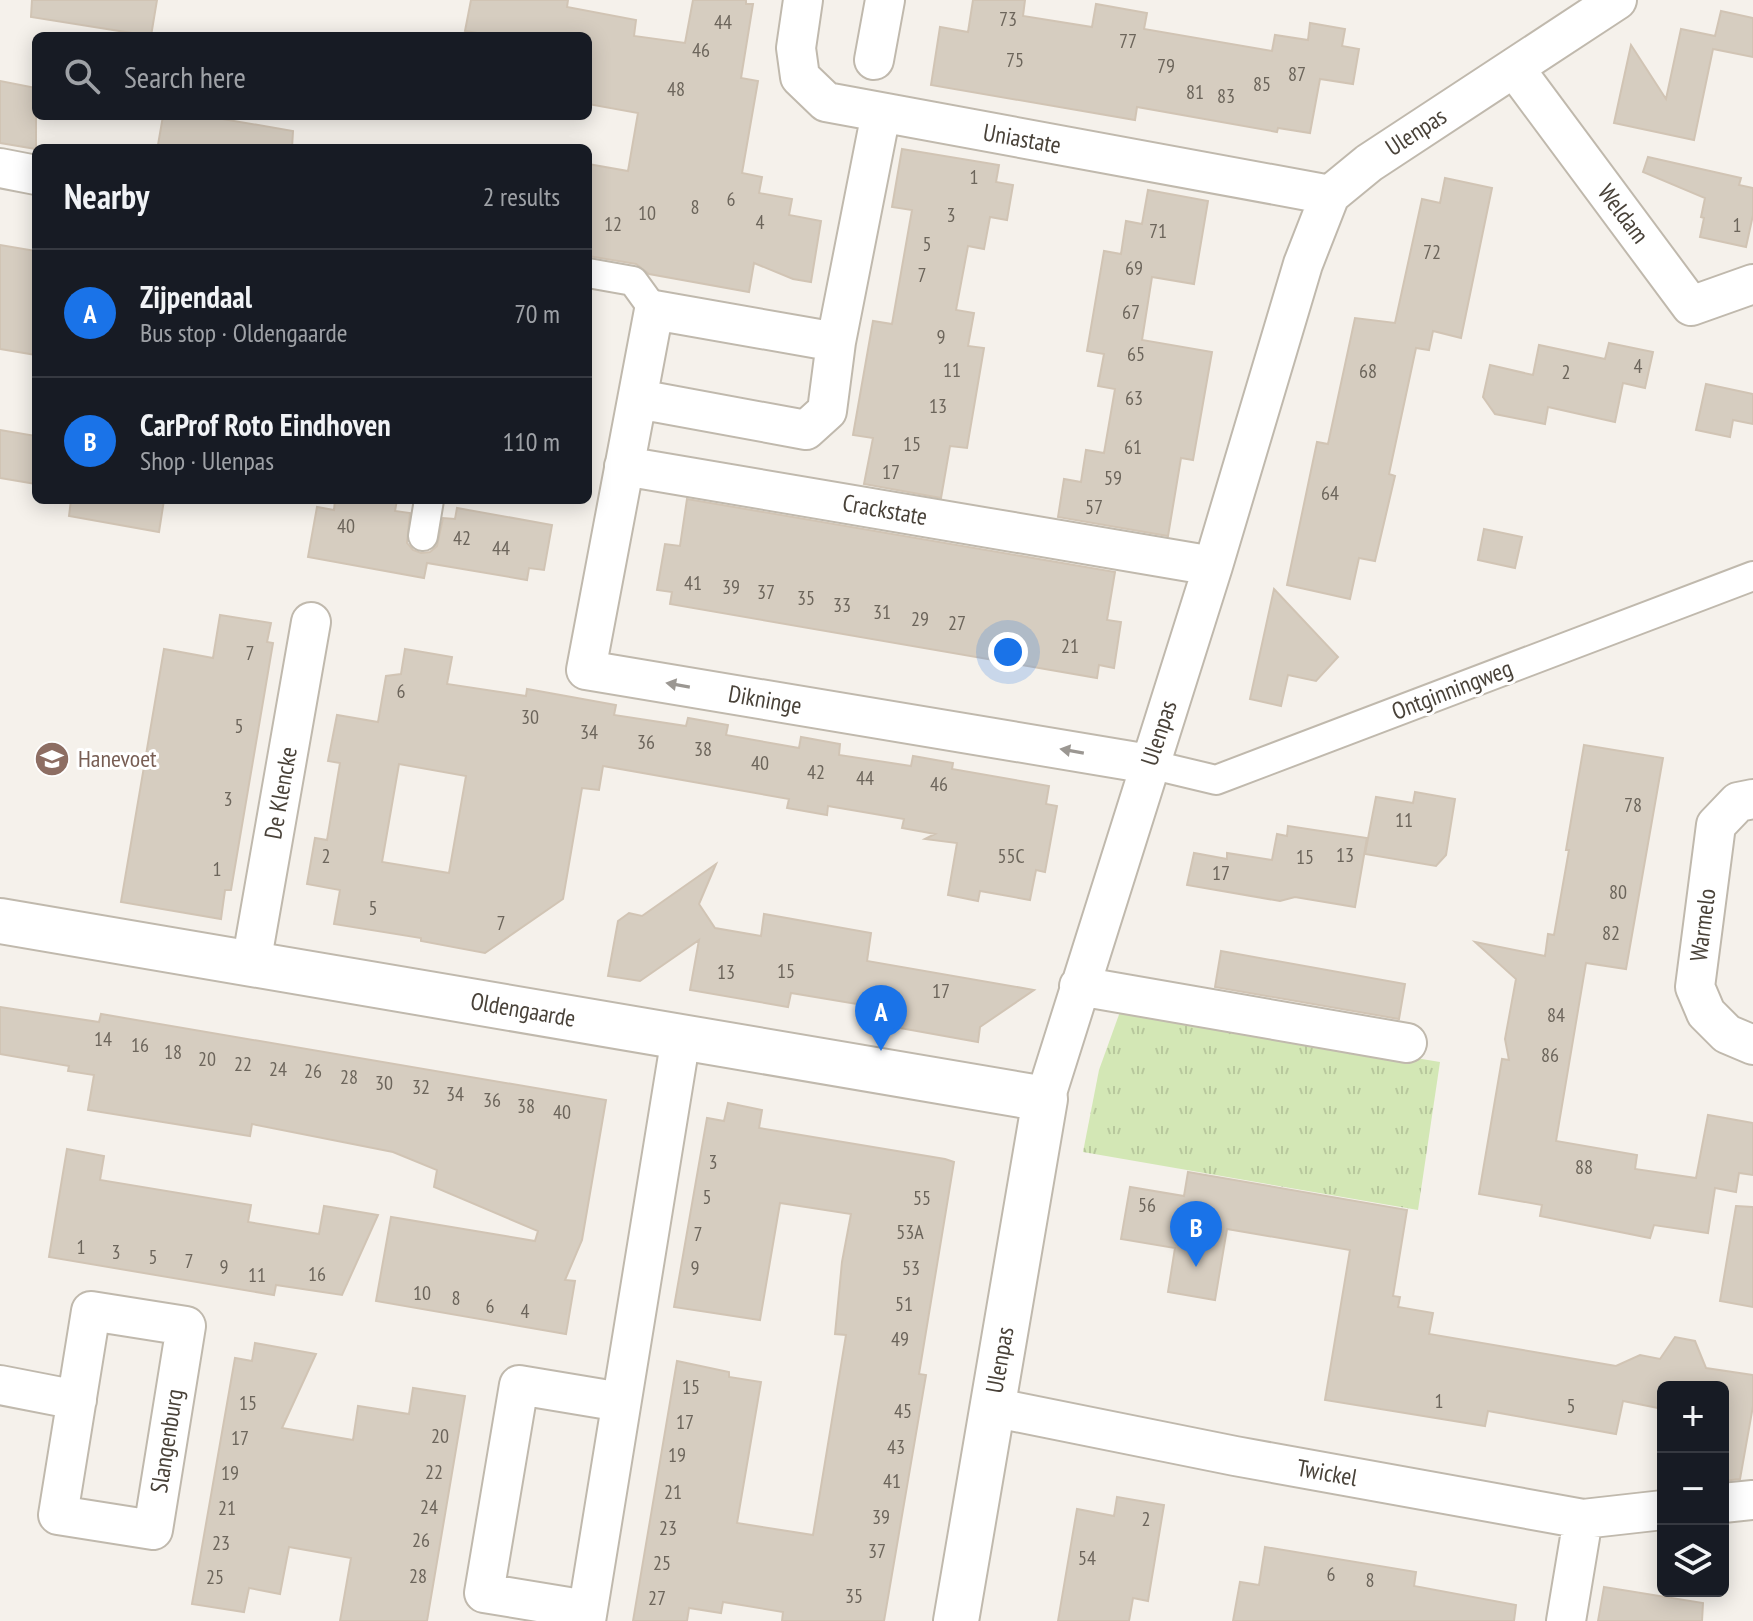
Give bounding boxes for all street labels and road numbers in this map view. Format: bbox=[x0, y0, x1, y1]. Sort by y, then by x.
street label: Ulenpas bbox=[1379, 100, 1452, 163]
street label: Uniastate bbox=[981, 116, 1063, 161]
street label: Weldam bbox=[1591, 178, 1656, 250]
street label: Crackstate bbox=[840, 487, 930, 532]
street label: Ontginningweg bbox=[1387, 652, 1517, 727]
street label: Dikninge bbox=[726, 678, 804, 721]
street label: Ulenpas bbox=[1133, 696, 1184, 769]
street label: De Klencke bbox=[257, 744, 304, 841]
street label: Warmelo bbox=[1683, 887, 1722, 963]
street label: Oldengaarde bbox=[468, 985, 578, 1034]
street label: Ulenpas bbox=[978, 1324, 1021, 1395]
street label: Slangenburg bbox=[143, 1387, 190, 1495]
street label: Twickel bbox=[1294, 1452, 1360, 1493]

